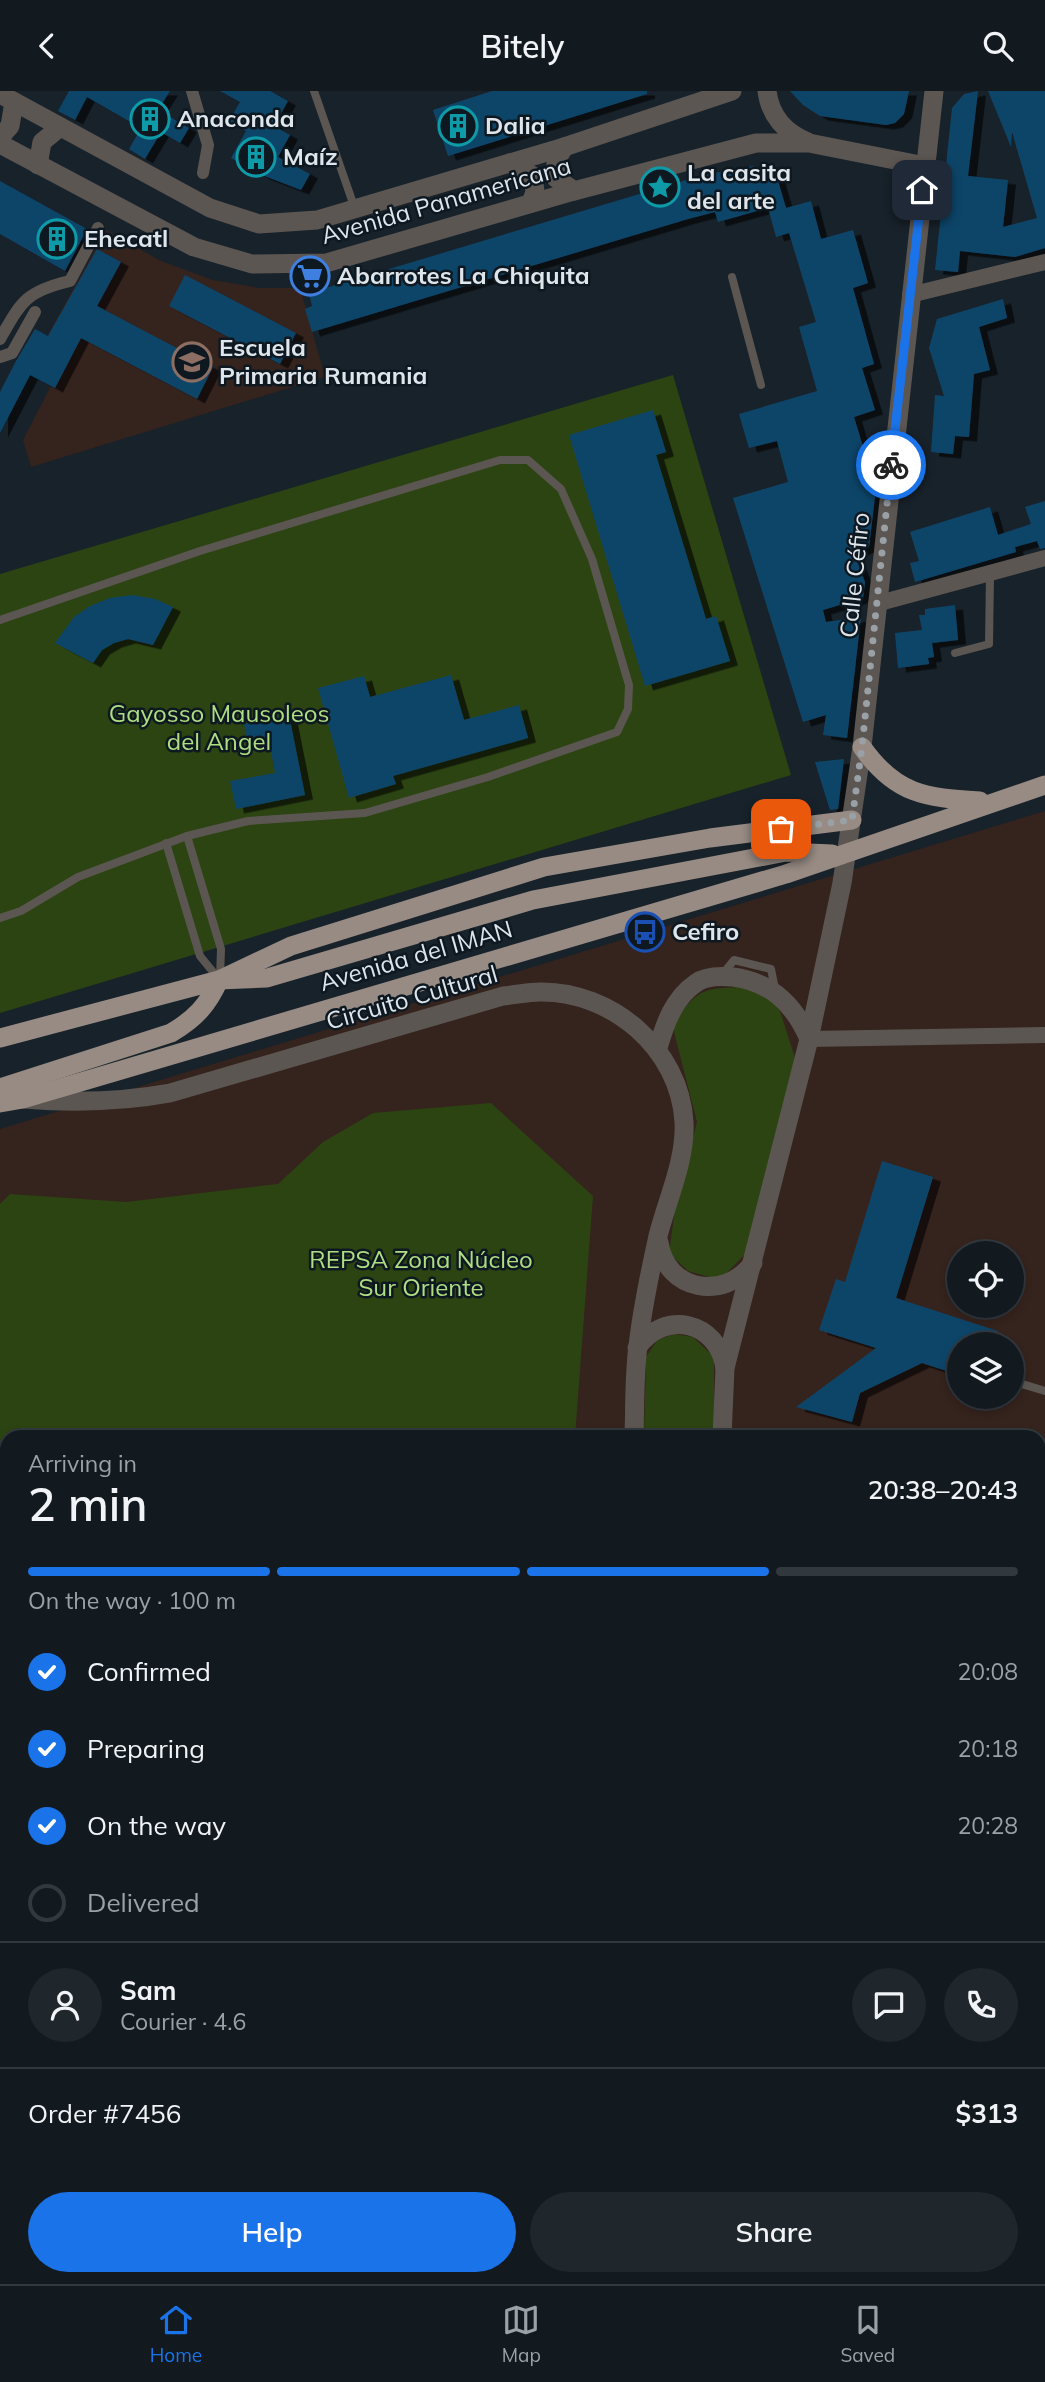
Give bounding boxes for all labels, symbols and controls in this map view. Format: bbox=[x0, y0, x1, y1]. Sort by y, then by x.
text: Bitely bbox=[481, 26, 564, 66]
icon: back bbox=[28, 27, 66, 65]
icon: search bbox=[979, 27, 1017, 65]
building icon: Anaconda bbox=[129, 98, 171, 140]
place label: Anaconda bbox=[177, 103, 295, 133]
building icon: Dalia bbox=[437, 105, 479, 147]
place label: Dalia bbox=[485, 110, 546, 140]
building icon: Maíz bbox=[235, 136, 277, 178]
place label: Maíz bbox=[283, 141, 338, 171]
street label: Avenida Panamericana bbox=[317, 150, 574, 250]
place label: La casita del arte bbox=[687, 157, 791, 215]
pin bbox=[892, 160, 952, 220]
place icon: La casita del arte bbox=[639, 166, 681, 208]
icon: home bbox=[903, 171, 941, 209]
building icon: Ehecatl bbox=[36, 218, 78, 260]
place label: Ehecatl bbox=[84, 223, 168, 253]
supermarket icon: Abarrotes La Chiquita bbox=[289, 255, 331, 297]
place label: Abarrotes La Chiquita bbox=[337, 260, 590, 290]
place label: Escuela Primaria Rumania bbox=[219, 332, 427, 390]
school or university icon: Escuela Primaria Rumania bbox=[171, 341, 213, 383]
courier bbox=[856, 430, 926, 500]
icon: bike bbox=[872, 446, 910, 484]
street label: Calle Céfiro bbox=[833, 511, 875, 639]
park label: Gayosso Mausoleos del Angel bbox=[109, 698, 329, 756]
pin bbox=[751, 799, 811, 859]
icon: bag bbox=[762, 810, 800, 848]
bus stop icon: Cefiro bbox=[624, 911, 666, 953]
street label: Avenida del IMAN bbox=[316, 913, 516, 997]
place label: Cefiro bbox=[672, 916, 739, 946]
street label: Circuito Cultural bbox=[323, 958, 501, 1036]
map controls bbox=[947, 1241, 1024, 1409]
button: locate bbox=[947, 1241, 1024, 1318]
park label: REPSA Zona Núcleo Sur Oriente bbox=[309, 1244, 533, 1302]
button: layers bbox=[947, 1332, 1024, 1409]
text: Arriving in bbox=[28, 1449, 137, 1478]
text: 20:38–20:43 bbox=[868, 1473, 1018, 1506]
text: 2 min bbox=[28, 1475, 147, 1533]
text: On the way · 100 m bbox=[28, 1586, 236, 1615]
icon: check bbox=[28, 1653, 66, 1691]
text: Confirmed bbox=[87, 1655, 211, 1688]
text: 20:08 bbox=[958, 1657, 1018, 1686]
icon: check bbox=[28, 1730, 66, 1768]
text: Preparing bbox=[87, 1732, 205, 1765]
text: 20:18 bbox=[958, 1734, 1018, 1763]
icon: check bbox=[28, 1807, 66, 1845]
text: On the way bbox=[87, 1809, 226, 1842]
text: 20:28 bbox=[958, 1811, 1018, 1840]
text: Delivered bbox=[87, 1886, 200, 1919]
button: person bbox=[28, 1968, 102, 2042]
button: chat bbox=[852, 1968, 926, 2042]
button: phone bbox=[944, 1968, 1018, 2042]
text: Sam bbox=[120, 1974, 176, 2007]
text: Courier · 4.6 bbox=[120, 2007, 246, 2036]
text: Order #7456 bbox=[28, 2097, 181, 2130]
text: $313 bbox=[956, 2097, 1018, 2130]
button: Help bbox=[28, 2192, 516, 2272]
button: Share bbox=[530, 2192, 1018, 2272]
tab: Home bbox=[150, 2301, 202, 2367]
tab: Map bbox=[502, 2301, 541, 2367]
tab: Saved bbox=[840, 2301, 895, 2367]

